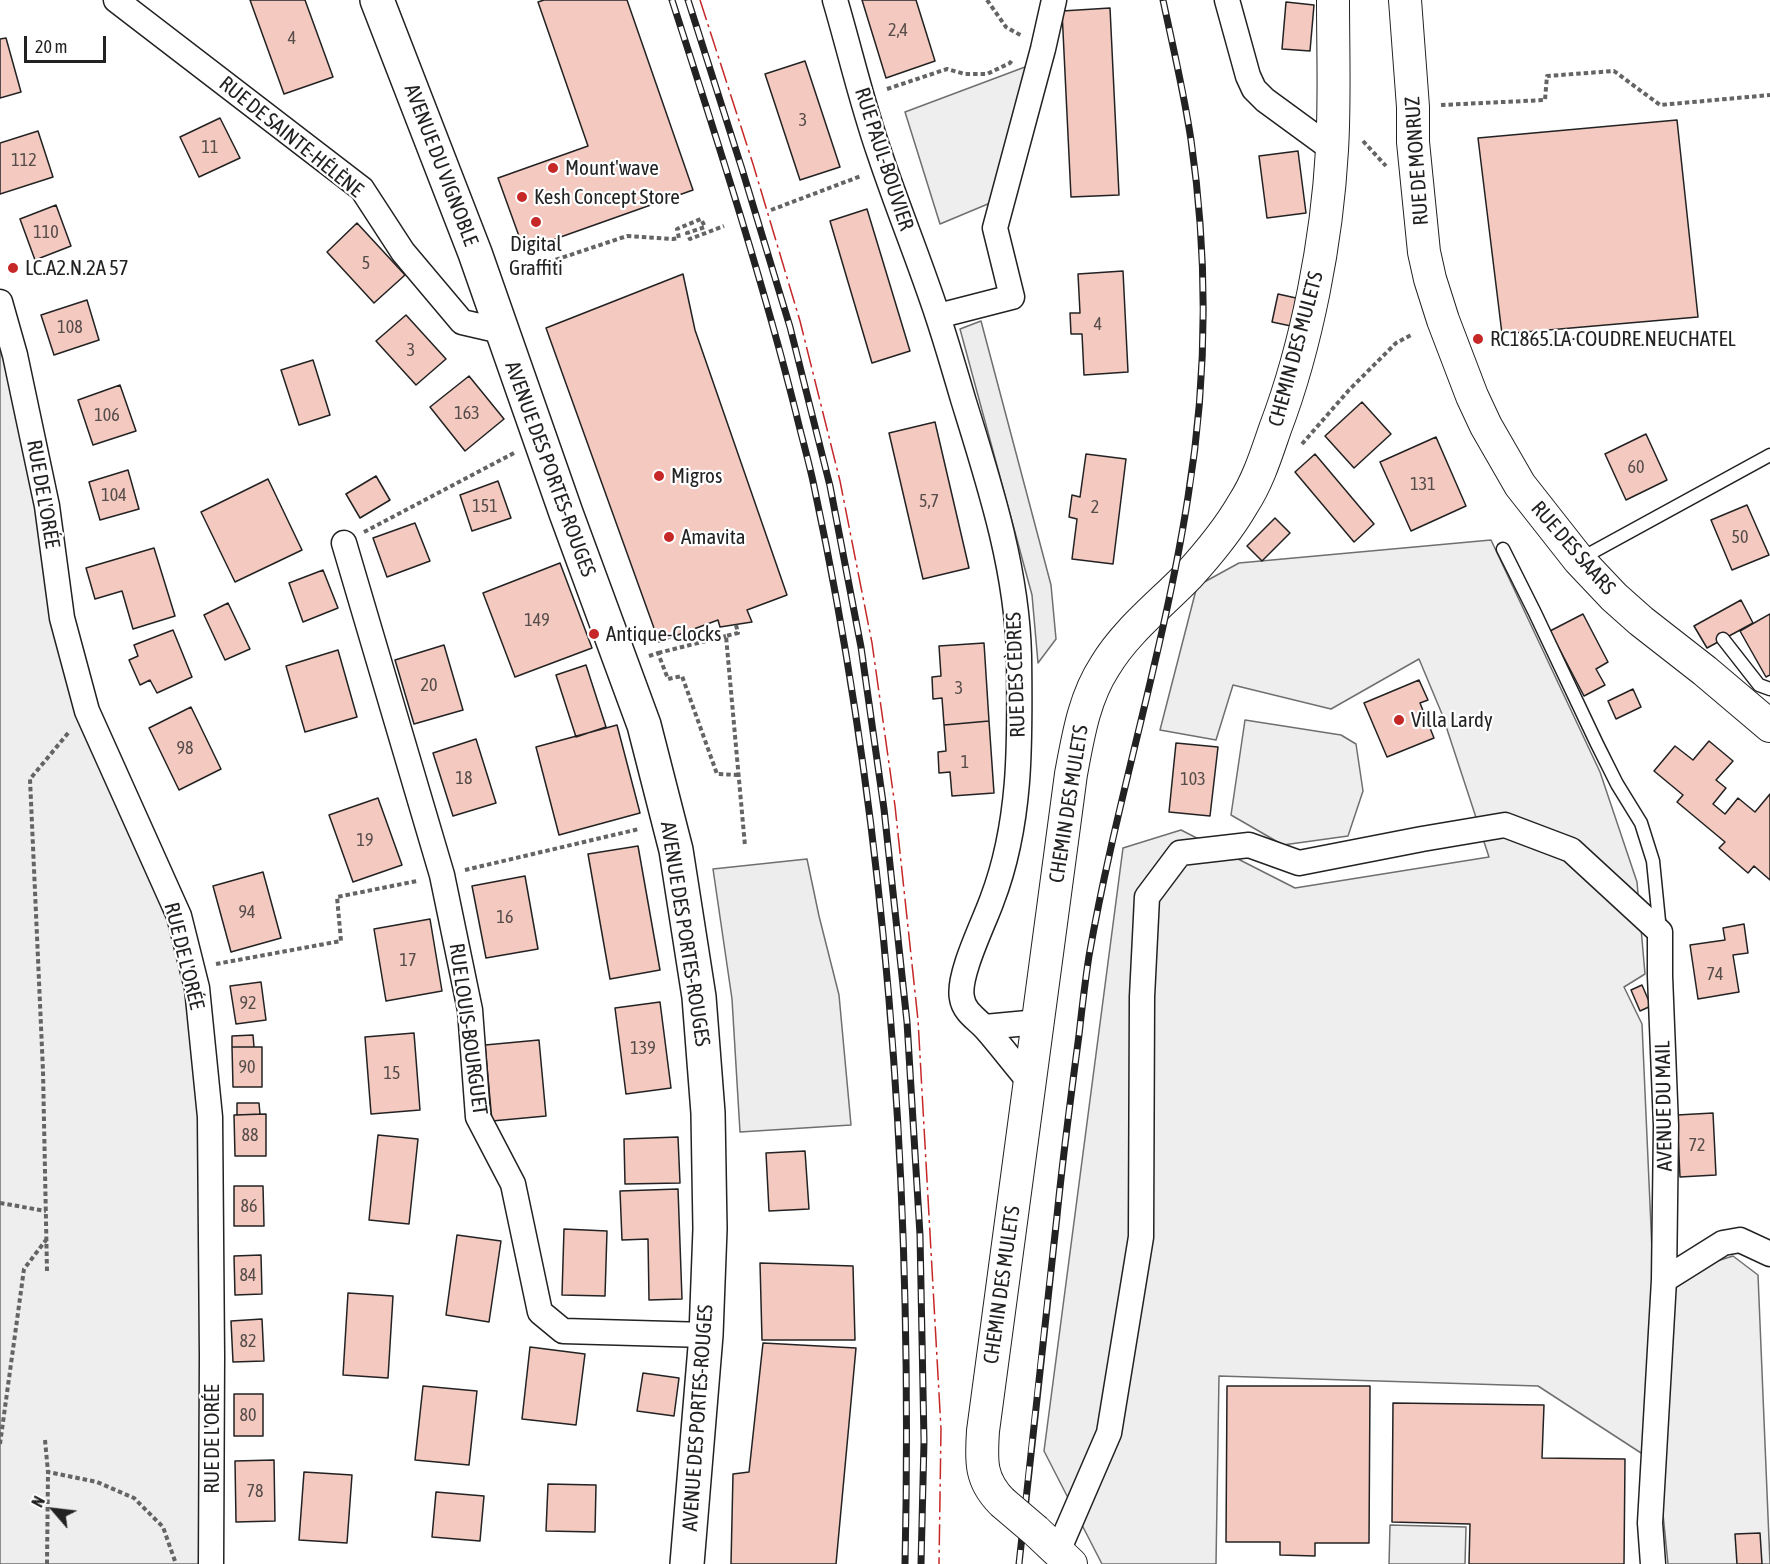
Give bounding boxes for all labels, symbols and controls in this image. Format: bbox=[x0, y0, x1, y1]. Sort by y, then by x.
house number: 2,4 bbox=[888, 19, 908, 41]
scale bar bbox=[27, 24, 110, 62]
house number: 4 bbox=[288, 27, 296, 49]
text: 20 m bbox=[35, 36, 67, 57]
street label: RUE DE SAINTE-HÉLÈNE bbox=[214, 71, 368, 203]
street label: AVENUE DU VIGNOBLE bbox=[399, 81, 483, 249]
street label: RUE PAUL-BOUVIER bbox=[849, 84, 919, 234]
street label: RUE DE MONRUZ bbox=[1400, 96, 1434, 226]
house number: 3 bbox=[799, 109, 807, 131]
house number: 11 bbox=[202, 136, 218, 158]
house number: 112 bbox=[11, 149, 37, 171]
place label: Mount'wave bbox=[565, 155, 659, 181]
marker: Mount'wave bbox=[546, 161, 560, 175]
place label: Kesh Concept Store bbox=[534, 184, 680, 210]
marker: Kesh Concept Store bbox=[515, 190, 529, 204]
marker: Digital Graffiti bbox=[529, 215, 543, 229]
house number: 110 bbox=[33, 221, 59, 243]
place label: Digital Graffiti bbox=[509, 231, 563, 281]
house number: 5 bbox=[362, 252, 370, 274]
place label: LC.A2.N.2A 57 bbox=[25, 255, 129, 281]
marker: LC.A2.N.2A 57 bbox=[6, 261, 20, 275]
street label: CHEMIN DES MULETS bbox=[1263, 269, 1329, 429]
house number: 4 bbox=[1094, 313, 1102, 335]
house number: 108 bbox=[57, 316, 83, 338]
place label: RC1865.LA·COUDRE.NEUCHATEL bbox=[1490, 326, 1736, 352]
marker: RC1865.LA·COUDRE.NEUCHATEL bbox=[1471, 332, 1485, 346]
house number: 3 bbox=[407, 339, 415, 361]
street label: AVENUE DES PORTES-ROUGES bbox=[499, 358, 601, 580]
house number: 163 bbox=[454, 402, 480, 424]
house number: 106 bbox=[94, 404, 120, 426]
street label: RUE DE L'ORÉE bbox=[21, 438, 65, 550]
house number: 60 bbox=[1628, 456, 1644, 478]
place label: Migros bbox=[671, 463, 722, 489]
marker: Migros bbox=[652, 469, 666, 483]
house number: 131 bbox=[1410, 473, 1436, 495]
house number: 104 bbox=[101, 484, 127, 506]
house number: 5,7 bbox=[919, 490, 939, 512]
house number: 151 bbox=[472, 495, 498, 517]
house number: 2 bbox=[1091, 496, 1099, 518]
street label: RUE DES SAARS bbox=[1525, 496, 1621, 600]
place label: Amavita bbox=[681, 524, 745, 550]
house number: 50 bbox=[1732, 526, 1748, 548]
marker: Amavita bbox=[662, 530, 676, 544]
house number: 149 bbox=[524, 609, 550, 631]
street label: RUE DES CÈDRES bbox=[1001, 612, 1031, 738]
place label: Antique-Clocks bbox=[606, 621, 721, 647]
marker: Antique-Clocks bbox=[587, 627, 601, 641]
house number: 20 bbox=[421, 674, 437, 696]
house number: 3 bbox=[955, 677, 963, 699]
place label: Villa Lardy bbox=[1411, 707, 1493, 733]
marker: Villa Lardy bbox=[1392, 713, 1406, 727]
street label: CHEMIN DES MULETS bbox=[1044, 723, 1094, 885]
house number: 98 bbox=[177, 737, 193, 759]
house number: 1 bbox=[961, 751, 969, 773]
house number: 18 bbox=[456, 767, 472, 789]
house number: 103 bbox=[1180, 768, 1206, 790]
street label: AVENUE DES PORTES-ROUGES bbox=[655, 820, 715, 1048]
house number: 19 bbox=[357, 829, 373, 851]
street label: RUE DE L'ORÉE bbox=[159, 900, 209, 1012]
house number: 94 bbox=[239, 901, 255, 923]
house number: 16 bbox=[497, 906, 513, 928]
street label: RUE LOUIS-BOURGUET bbox=[443, 942, 493, 1116]
house number: 17 bbox=[400, 949, 416, 971]
house number: 74 bbox=[1707, 963, 1723, 985]
house number: 92 bbox=[240, 992, 256, 1014]
house number: 139 bbox=[630, 1037, 656, 1059]
street label: AVENUE DU MAIL bbox=[1650, 1041, 1678, 1171]
house number: 90 bbox=[239, 1056, 255, 1078]
house number: 15 bbox=[384, 1062, 400, 1084]
house number: 88 bbox=[242, 1124, 258, 1146]
house number: 72 bbox=[1689, 1134, 1705, 1156]
house number: 86 bbox=[241, 1195, 257, 1217]
street label: CHEMIN DES MULETS bbox=[978, 1204, 1026, 1366]
house number: 84 bbox=[240, 1264, 256, 1286]
street label: AVENUE DES PORTES-ROUGES bbox=[678, 1304, 718, 1532]
house number: 82 bbox=[240, 1330, 256, 1352]
street label: RUE DE L'ORÉE bbox=[199, 1384, 225, 1494]
house number: 80 bbox=[240, 1404, 256, 1426]
north arrow bbox=[24, 1480, 84, 1540]
house number: 78 bbox=[247, 1480, 263, 1502]
text: N bbox=[28, 1493, 48, 1510]

